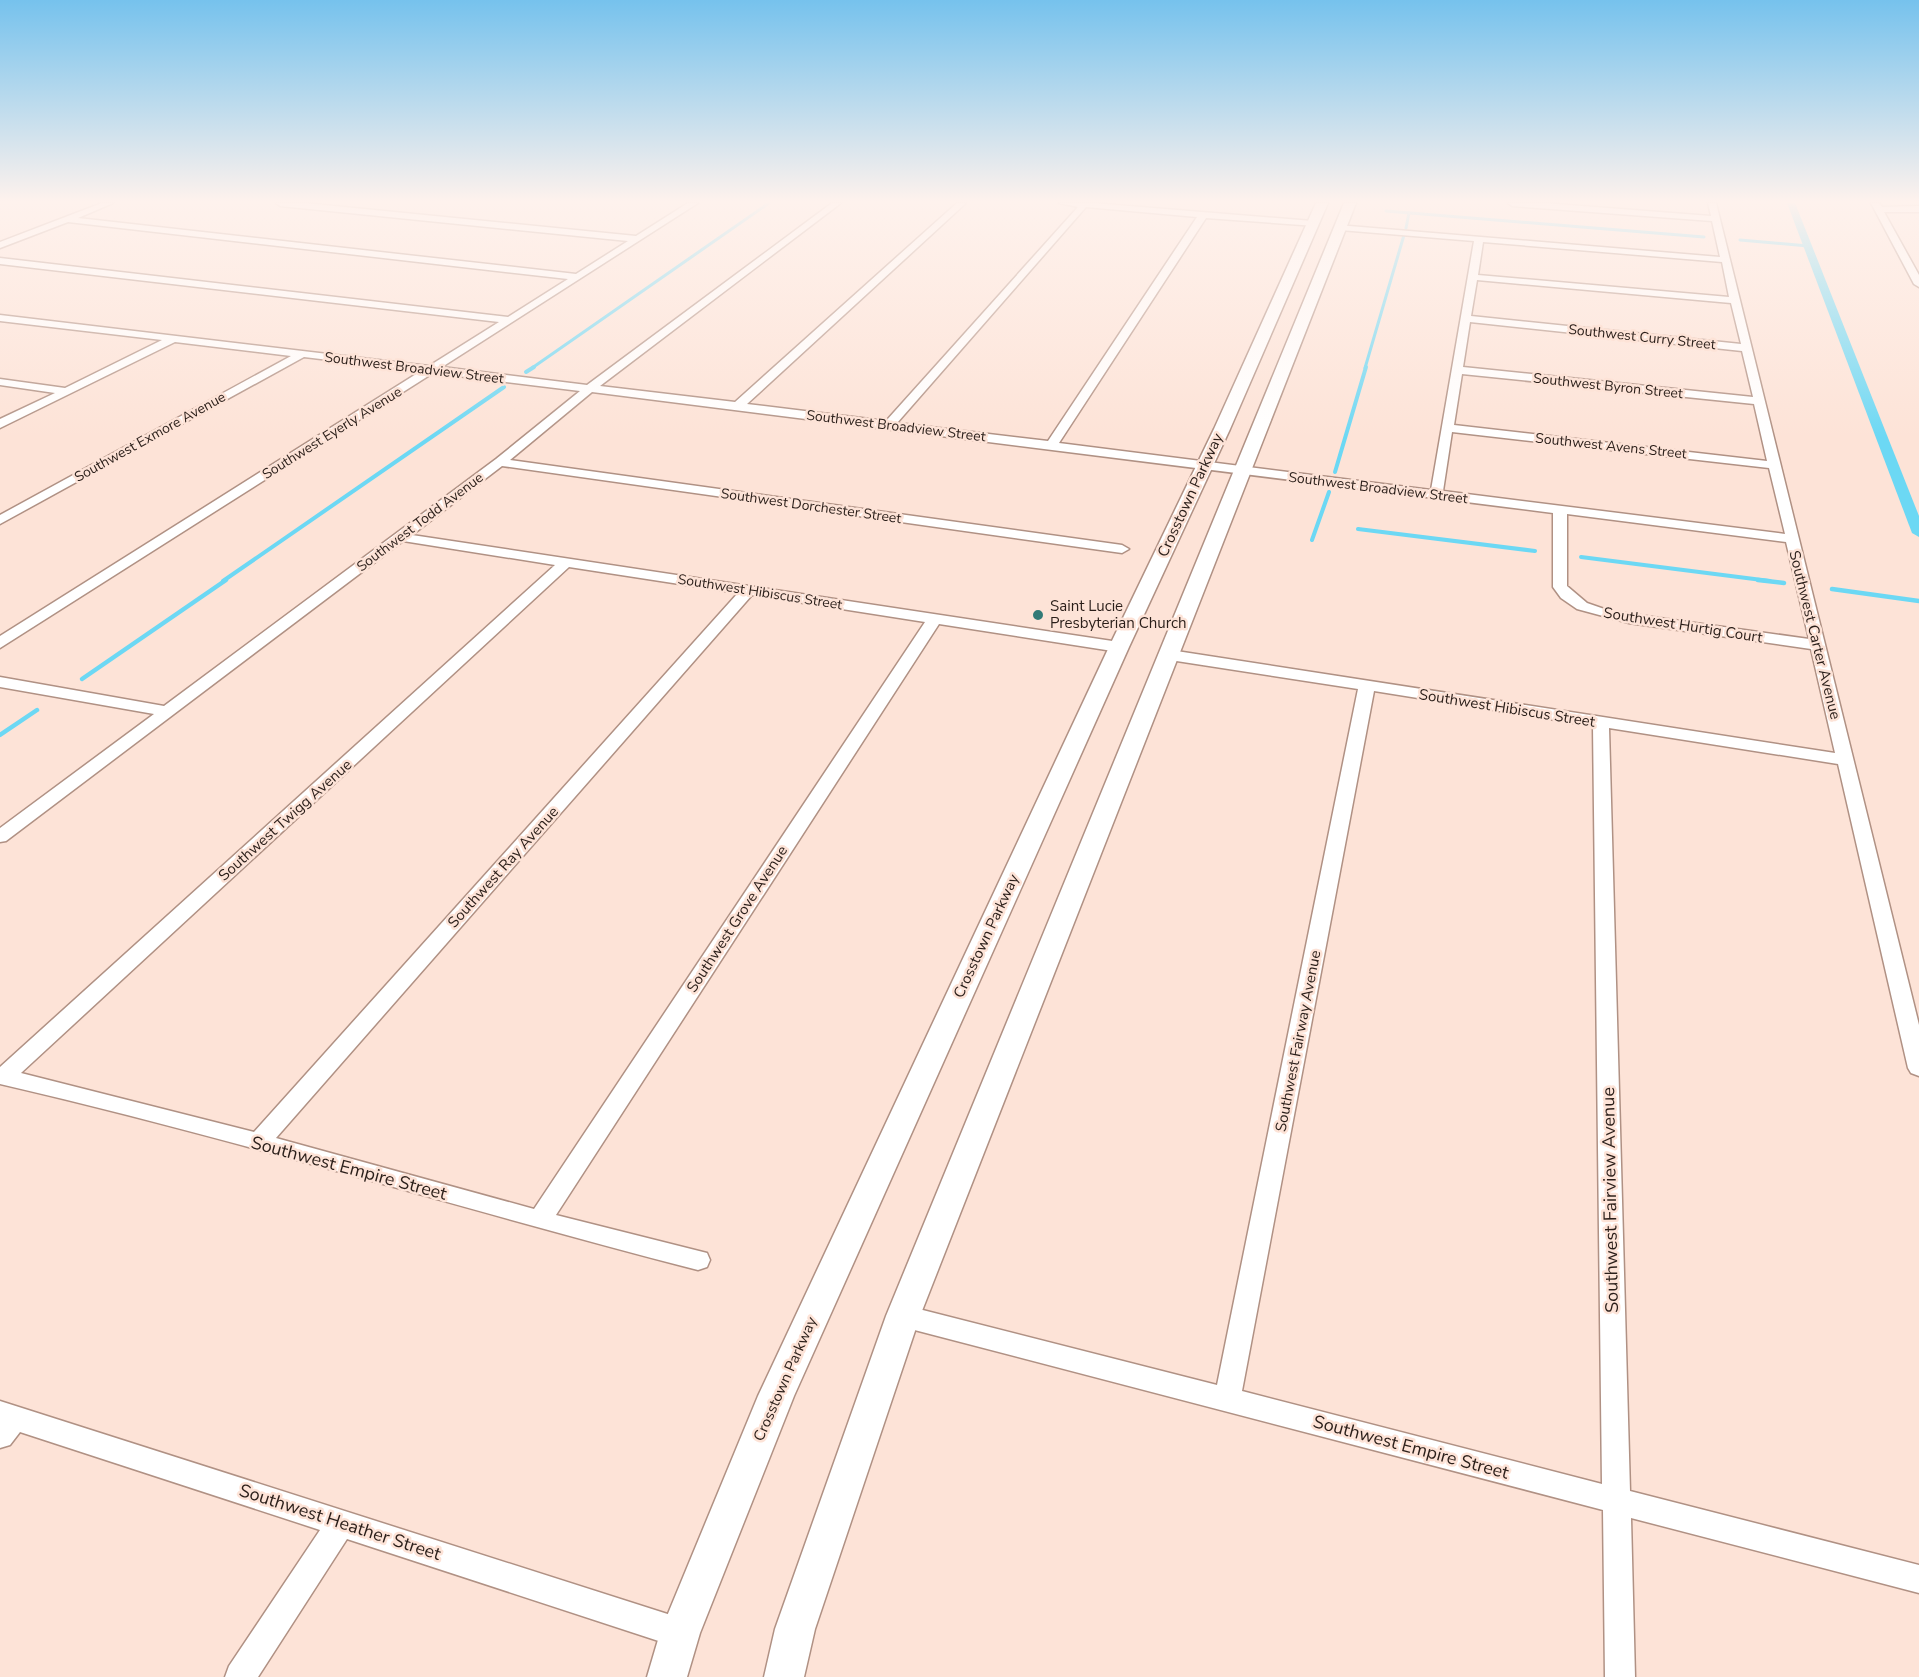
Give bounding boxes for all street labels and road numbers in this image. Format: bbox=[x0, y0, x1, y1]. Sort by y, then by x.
street label: Southwest Curry Street bbox=[1567, 320, 1717, 354]
street label: Southwest Broadview Street bbox=[323, 348, 505, 388]
street label: Southwest Byron Street bbox=[1532, 369, 1684, 403]
street label: Southwest Eyerly Avenue bbox=[259, 382, 405, 484]
street label: Southwest Exmore Avenue bbox=[71, 387, 229, 487]
street label: Southwest Broadview Street bbox=[805, 406, 987, 446]
street label: Southwest Avens Street bbox=[1534, 429, 1688, 463]
street label: Crosstown Parkway bbox=[1153, 430, 1228, 560]
street label: Southwest Todd Avenue bbox=[353, 468, 487, 576]
street label: Southwest Broadview Street bbox=[1287, 468, 1469, 508]
street label: Southwest Dorchester Street bbox=[720, 484, 903, 528]
street label: Southwest Carter Avenue bbox=[1784, 548, 1846, 722]
street label: Southwest Hibiscus Street bbox=[676, 570, 844, 614]
street label: Southwest Hurtig Court bbox=[1602, 603, 1765, 648]
street label: Southwest Hibiscus Street bbox=[1417, 684, 1597, 732]
street label: Southwest Twigg Avenue bbox=[214, 755, 356, 885]
street label: Southwest Ray Avenue bbox=[443, 802, 563, 932]
street label: Southwest Grove Avenue bbox=[682, 842, 792, 996]
street label: Crosstown Parkway bbox=[949, 871, 1024, 1001]
street label: Southwest Fairway Avenue bbox=[1271, 949, 1325, 1133]
street label: Southwest Fairview Avenue bbox=[1596, 1087, 1624, 1313]
street label: Southwest Empire Street bbox=[248, 1130, 450, 1206]
street label: Crosstown Parkway bbox=[749, 1313, 822, 1444]
street label: Southwest Empire Street bbox=[1310, 1409, 1512, 1485]
street label: Southwest Heather Street bbox=[236, 1478, 445, 1566]

